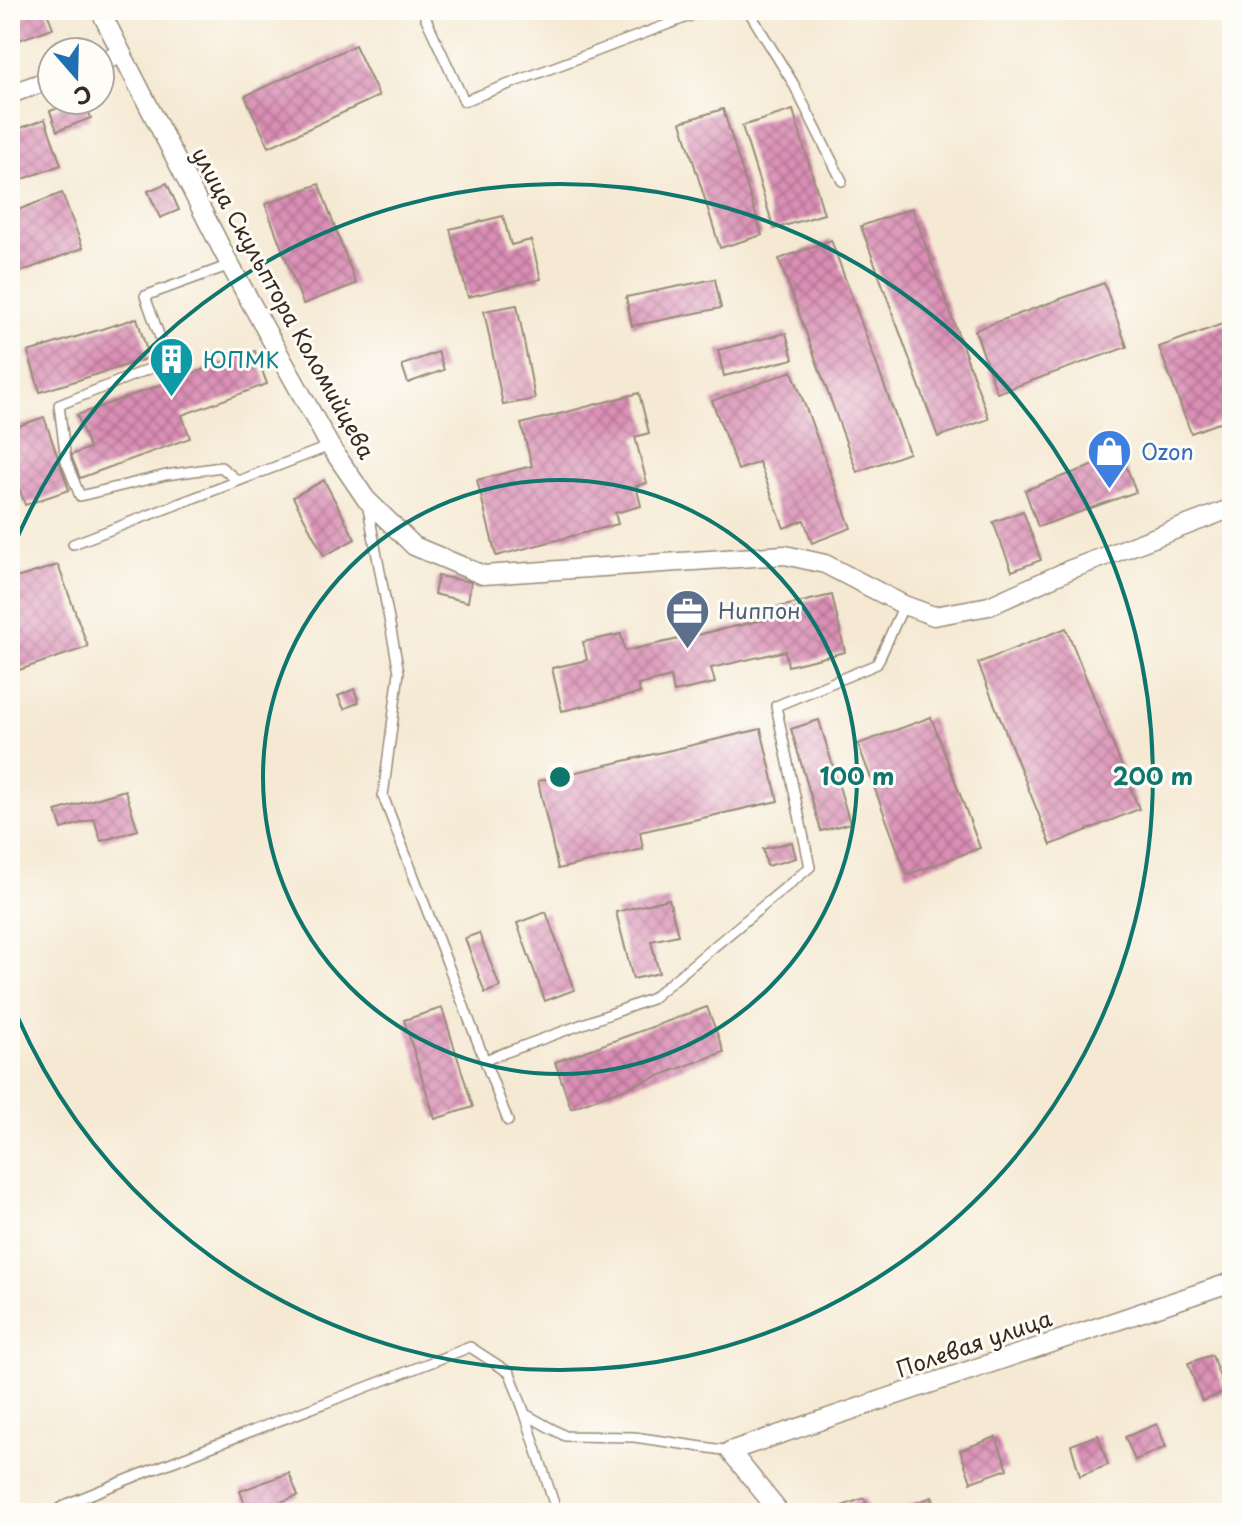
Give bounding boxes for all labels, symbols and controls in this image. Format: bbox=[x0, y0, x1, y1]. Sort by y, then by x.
north arrow bbox=[36, 36, 116, 116]
text: С bbox=[70, 78, 97, 115]
street label: улица Скульптора Коломийцева bbox=[185, 140, 384, 465]
building icon: ЮПМК bbox=[148, 336, 196, 399]
place label: ЮПМК bbox=[203, 342, 279, 375]
shop icon: Ozon bbox=[1086, 428, 1134, 491]
place label: Ozon bbox=[1141, 434, 1194, 467]
office icon: Ниппон bbox=[663, 587, 711, 650]
place label: Ниппон bbox=[718, 593, 801, 626]
text: 100 m bbox=[820, 757, 894, 793]
text: 200 m bbox=[1113, 757, 1193, 793]
centre of rings bbox=[546, 763, 574, 791]
street label: Полевая улица bbox=[891, 1300, 1056, 1385]

